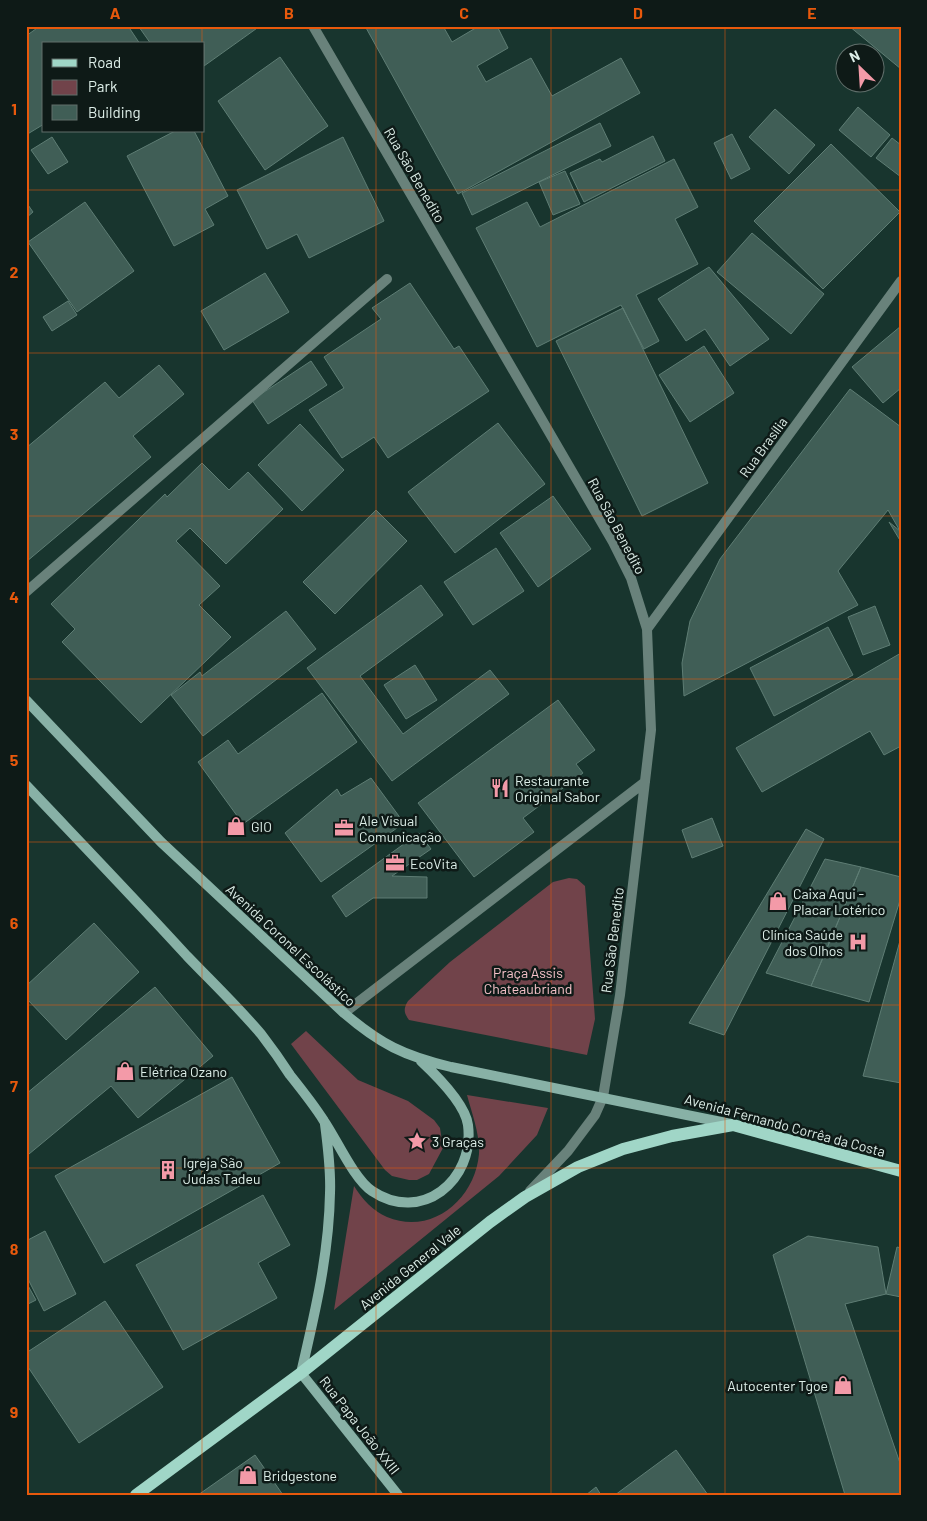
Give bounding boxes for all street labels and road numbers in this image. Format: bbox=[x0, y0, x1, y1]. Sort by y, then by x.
street label: Rua São Benedito bbox=[381, 125, 449, 225]
street label: Rua Brasília bbox=[735, 413, 791, 481]
street label: Rua São Benedito bbox=[584, 475, 650, 577]
street label: Avenida Coronel Escolástico bbox=[223, 880, 359, 1010]
street label: Rua São Benedito bbox=[597, 886, 627, 994]
street label: Avenida Fernando Corrêa da Costa bbox=[683, 1090, 887, 1160]
street label: Avenida General Vale bbox=[356, 1221, 464, 1313]
street label: Rua Papa João XXIII bbox=[316, 1373, 404, 1477]

